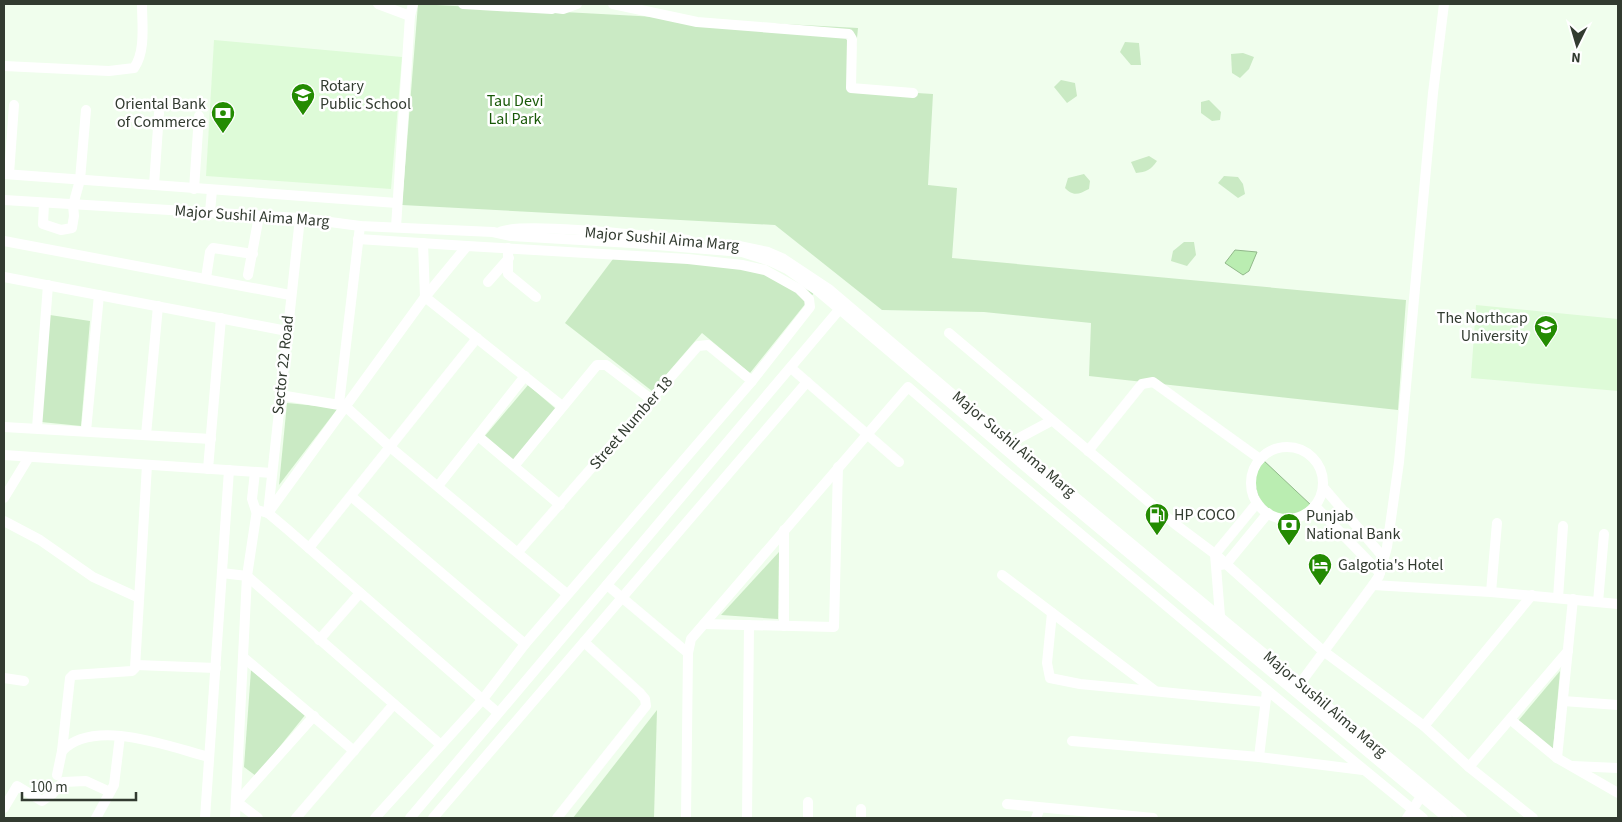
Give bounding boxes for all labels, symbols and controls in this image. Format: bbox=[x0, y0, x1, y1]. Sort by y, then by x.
north arrow bbox=[1552, 20, 1602, 70]
text: N bbox=[1570, 47, 1581, 67]
place label: Rotary Public School bbox=[320, 75, 411, 115]
school or university icon: Rotary Public School bbox=[290, 82, 316, 116]
park label: Tau Devi Lal Park bbox=[487, 90, 543, 130]
place label: Oriental Bank of Commerce bbox=[115, 93, 206, 133]
bank icon: Oriental Bank of Commerce bbox=[210, 100, 236, 134]
street label: Major Sushil Aima Marg bbox=[174, 200, 330, 232]
street label: Major Sushil Aima Marg bbox=[584, 221, 740, 257]
place label: The Northcap University bbox=[1437, 307, 1529, 347]
street label: Sector 22 Road bbox=[267, 314, 299, 416]
school or university icon: The Northcap University bbox=[1533, 314, 1559, 348]
street label: Street Number 18 bbox=[584, 372, 678, 474]
street label: Major Sushil Aima Marg bbox=[947, 386, 1081, 502]
fuel station icon: HP COCO bbox=[1144, 502, 1170, 536]
place label: HP COCO bbox=[1174, 504, 1235, 526]
place label: Punjab National Bank bbox=[1306, 505, 1401, 545]
bank icon: Punjab National Bank bbox=[1276, 512, 1302, 546]
hotel icon: Galgotia's Hotel bbox=[1307, 552, 1333, 586]
place label: Galgotia's Hotel bbox=[1338, 554, 1443, 576]
street label: Major Sushil Aima Marg bbox=[1258, 646, 1392, 762]
scale bar bbox=[22, 770, 136, 802]
text: 100 m bbox=[30, 777, 68, 798]

